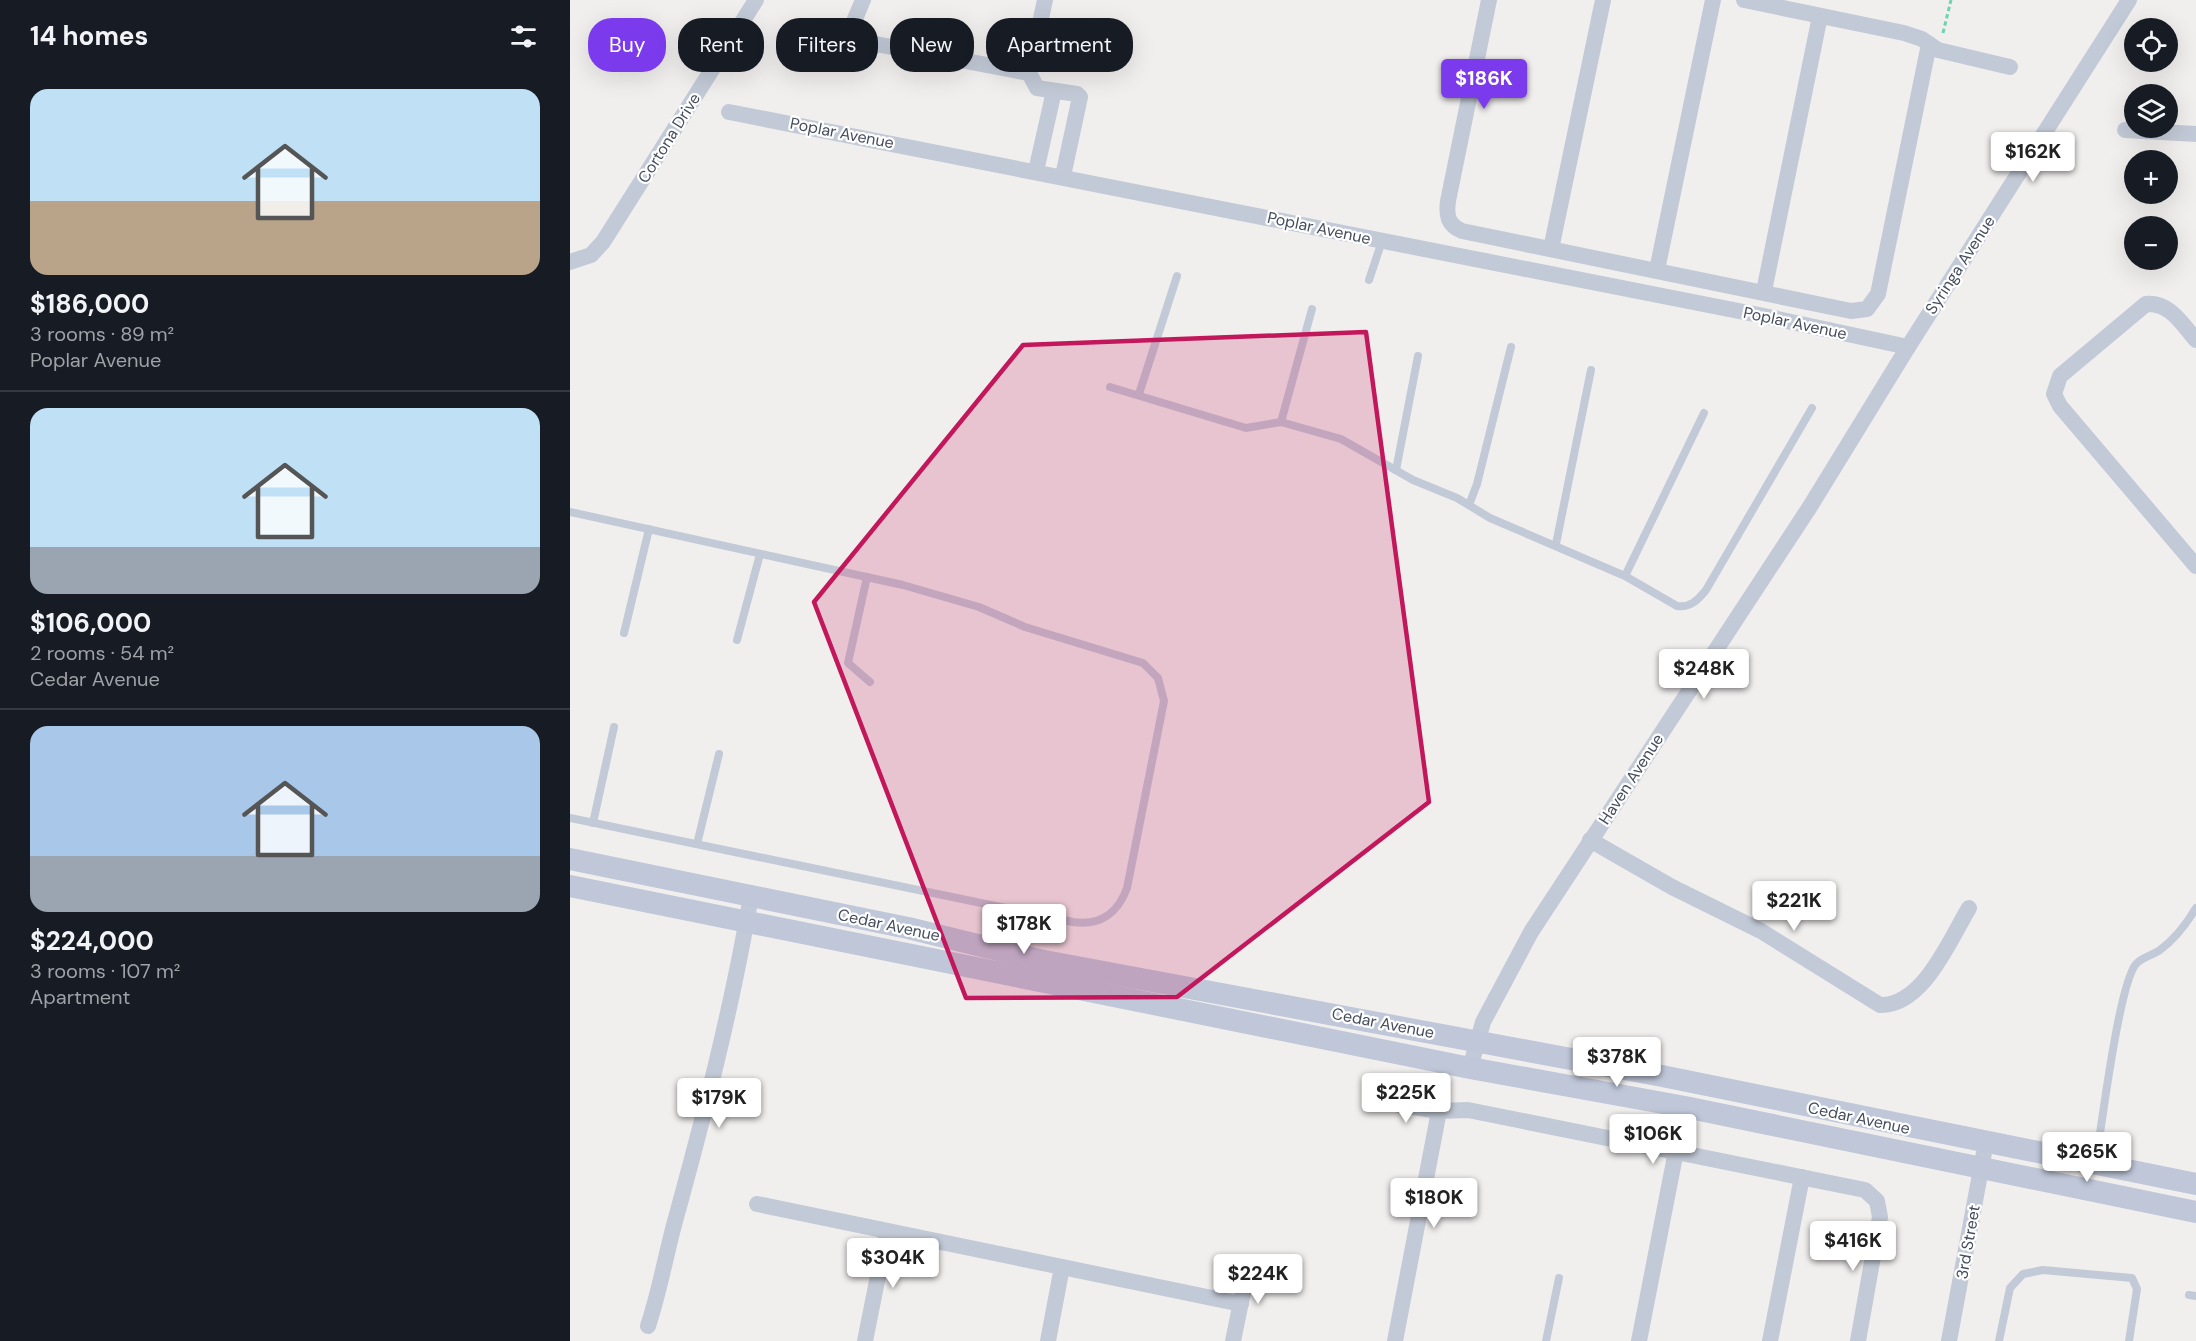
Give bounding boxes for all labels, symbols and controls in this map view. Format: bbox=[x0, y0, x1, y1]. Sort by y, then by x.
chip: Buy bbox=[588, 18, 666, 72]
chip: Rent bbox=[678, 18, 764, 72]
chip: Filters bbox=[776, 18, 878, 72]
chip: New bbox=[890, 18, 974, 72]
chip: Apartment bbox=[986, 18, 1133, 72]
map controls bbox=[2124, 18, 2178, 270]
button: locate bbox=[2124, 18, 2178, 72]
text: 14 homes bbox=[30, 19, 148, 53]
icon: filters bbox=[507, 20, 540, 53]
pin: $186K bbox=[1442, 59, 1526, 110]
text: $186K bbox=[1455, 65, 1513, 91]
button: layers bbox=[2124, 84, 2178, 138]
street label: Cortona Drive bbox=[633, 89, 705, 187]
street label: Poplar Avenue bbox=[788, 113, 896, 153]
icon: home bbox=[231, 128, 339, 236]
pin: $162K bbox=[1991, 132, 2075, 183]
text: $162K bbox=[2005, 138, 2061, 164]
button: + bbox=[2124, 150, 2178, 204]
street label: Poplar Avenue bbox=[1265, 207, 1373, 249]
street label: Syringa Avenue bbox=[1920, 212, 2000, 318]
button: − bbox=[2124, 216, 2178, 270]
text: $186,000 bbox=[30, 287, 149, 321]
street label: Poplar Avenue bbox=[1741, 302, 1849, 344]
text: 3 rooms · 89 m² bbox=[30, 321, 174, 347]
text: Poplar Avenue bbox=[30, 347, 161, 373]
icon: home bbox=[231, 447, 339, 555]
text: $106,000 bbox=[30, 606, 151, 640]
text: 2 rooms · 54 m² bbox=[30, 640, 174, 666]
pin: $248K bbox=[1662, 649, 1746, 700]
text: $248K bbox=[1673, 655, 1735, 681]
text: Cedar Avenue bbox=[30, 666, 160, 692]
street label: Haven Avenue bbox=[1594, 730, 1668, 828]
icon: home bbox=[231, 765, 339, 873]
pin: $221K bbox=[1752, 881, 1836, 932]
text: $221K bbox=[1766, 887, 1822, 913]
street label: Cedar Avenue bbox=[836, 904, 942, 946]
pin: $178K bbox=[982, 904, 1066, 955]
text: $178K bbox=[996, 910, 1052, 936]
text: $224,000 bbox=[30, 924, 154, 958]
text: 3 rooms · 107 m² bbox=[30, 958, 180, 984]
text: Apartment bbox=[30, 984, 130, 1010]
street label: Cedar Avenue bbox=[1330, 1003, 1436, 1043]
pin: $378K bbox=[1575, 1037, 1659, 1088]
text: $378K bbox=[1587, 1043, 1647, 1069]
pin: $225K bbox=[1364, 1073, 1448, 1124]
pin: $179K bbox=[677, 1078, 761, 1129]
text: $225K bbox=[1376, 1079, 1436, 1105]
text: $179K bbox=[691, 1084, 747, 1110]
street label: Cedar Avenue bbox=[1806, 1097, 1912, 1139]
pin: $106K bbox=[1611, 1114, 1695, 1165]
text: $106K bbox=[1623, 1120, 1683, 1146]
pin: $265K bbox=[2045, 1132, 2129, 1183]
text: $265K bbox=[2056, 1138, 2118, 1164]
pin: $180K bbox=[1392, 1178, 1476, 1229]
text: $180K bbox=[1404, 1184, 1464, 1210]
street label: 3rd Street bbox=[1951, 1203, 1985, 1281]
pin: $416K bbox=[1811, 1221, 1895, 1272]
text: $416K bbox=[1824, 1227, 1882, 1253]
pin: $304K bbox=[851, 1238, 935, 1289]
text: $304K bbox=[861, 1244, 925, 1270]
pin: $224K bbox=[1216, 1254, 1300, 1305]
text: $224K bbox=[1227, 1260, 1289, 1286]

